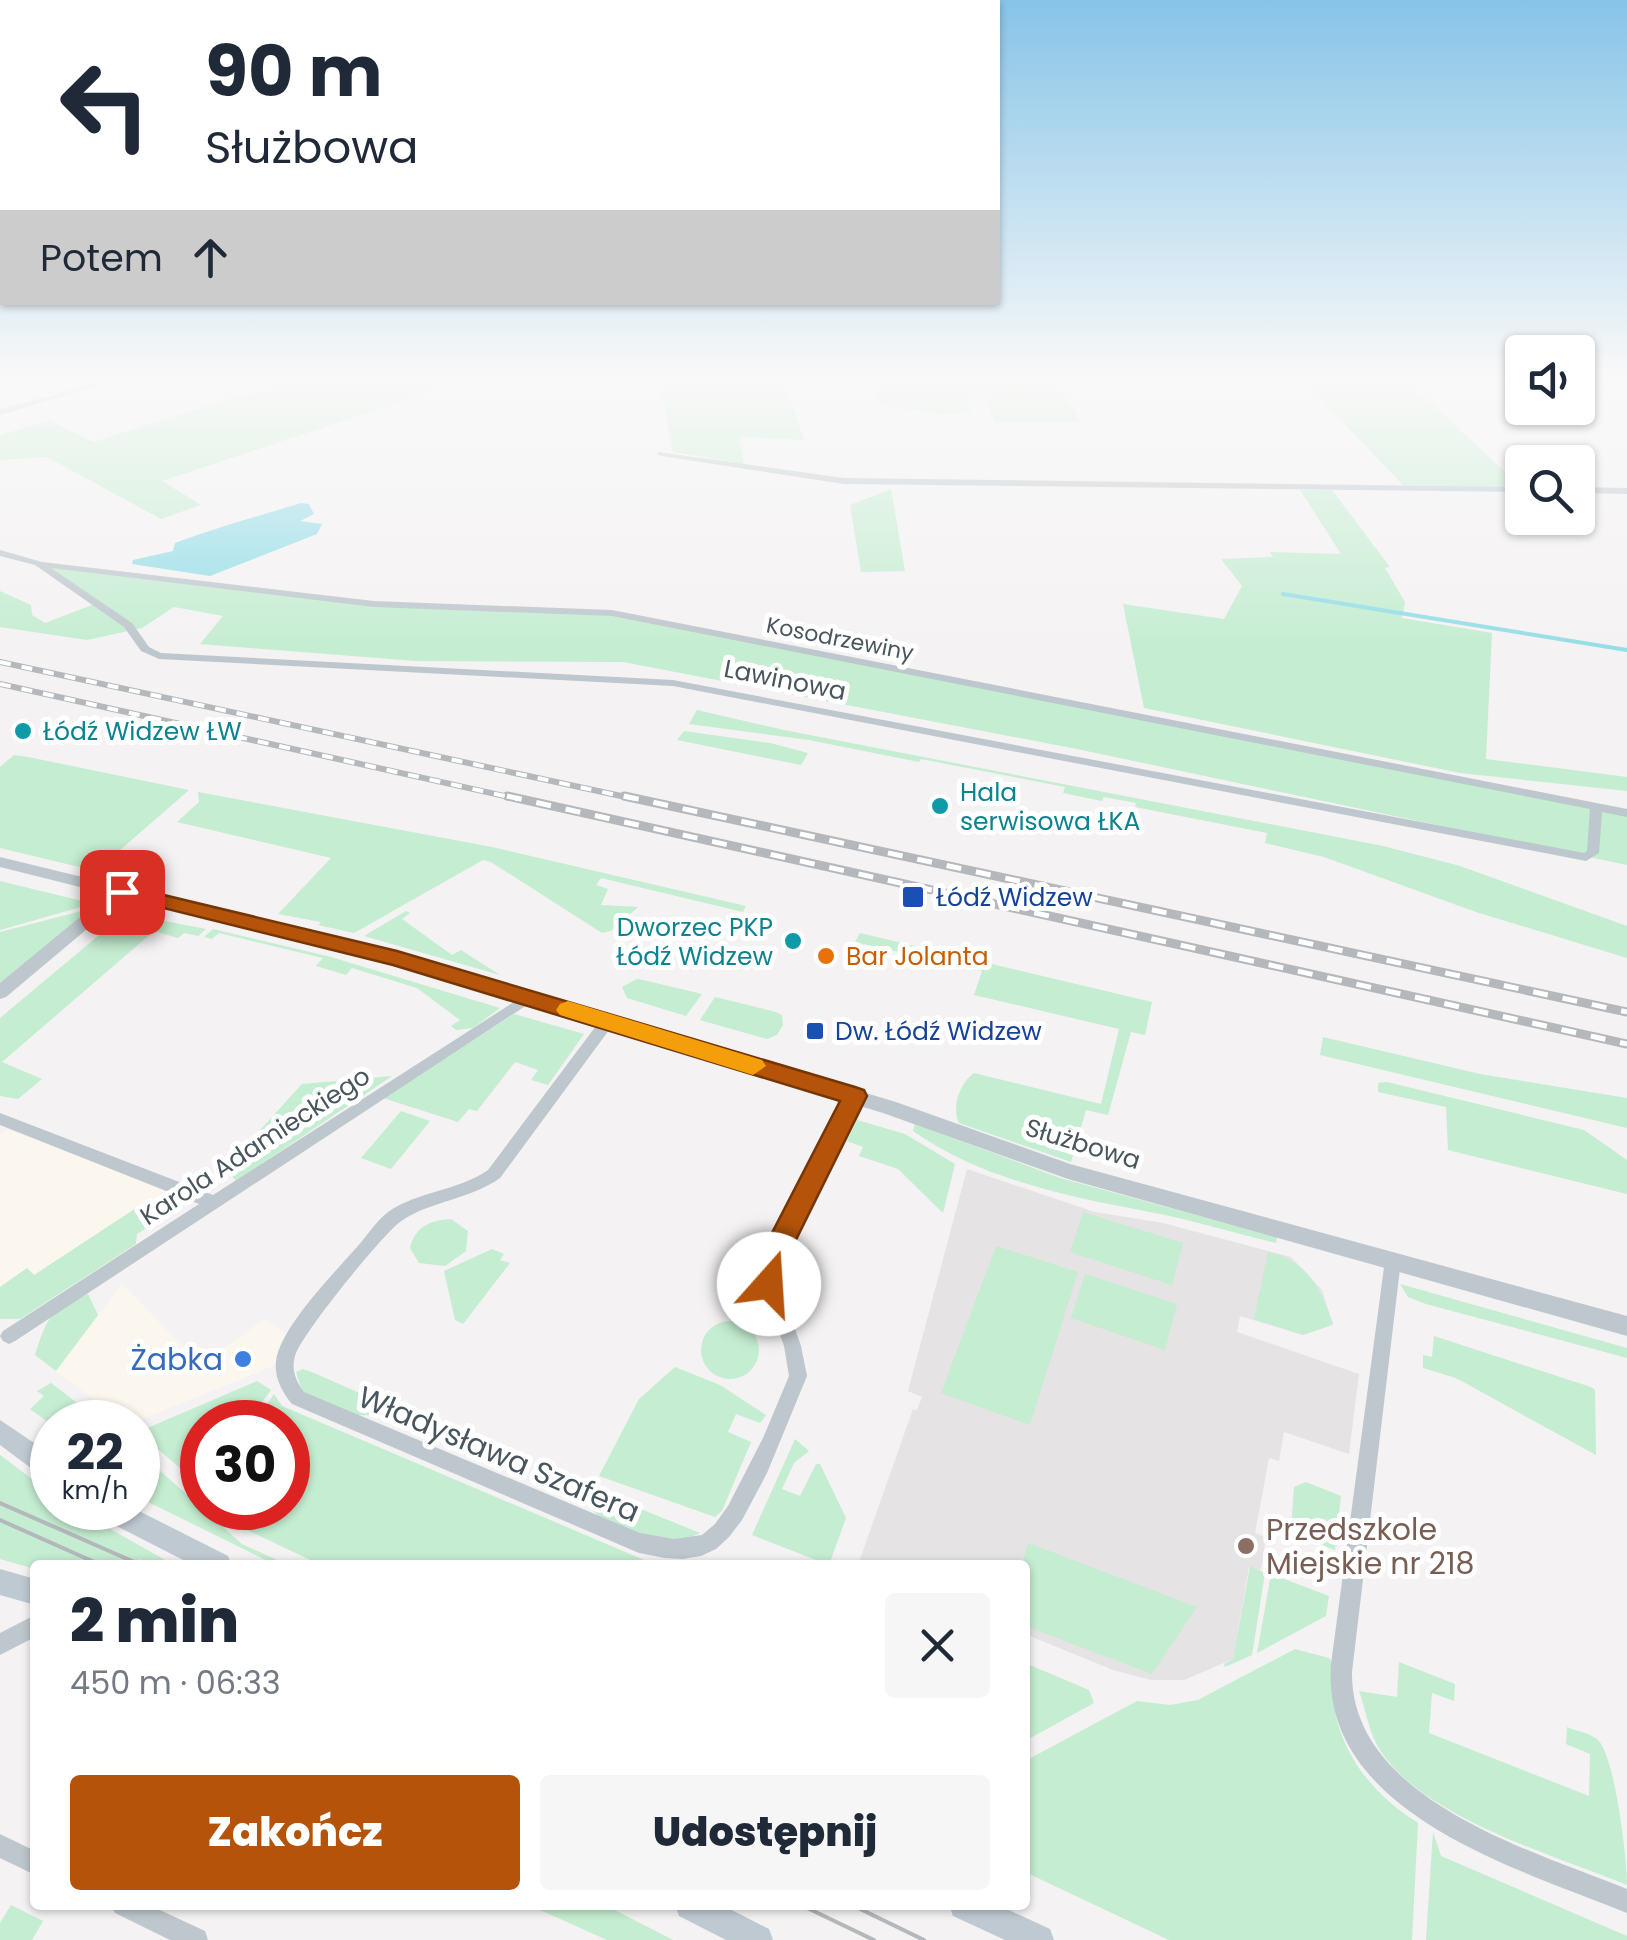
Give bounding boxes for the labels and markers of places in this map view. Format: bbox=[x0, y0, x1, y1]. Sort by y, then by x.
place label: Łódź Widzew ŁW bbox=[43, 714, 242, 749]
marker: Łódź Widzew ŁW bbox=[12, 720, 34, 742]
place label: Hala serwisowa ŁKA bbox=[960, 775, 1141, 839]
marker: Hala serwisowa ŁKA bbox=[929, 795, 951, 817]
pin bbox=[80, 850, 165, 935]
place label: Łódź Widzew bbox=[936, 880, 1093, 915]
marker: Łódź Widzew bbox=[900, 884, 926, 910]
place label: Dworzec PKP Łódź Widzew bbox=[616, 910, 773, 974]
marker: Dworzec PKP Łódź Widzew bbox=[782, 930, 804, 952]
place label: Bar Jolanta bbox=[846, 939, 989, 974]
marker: Bar Jolanta bbox=[815, 945, 837, 967]
place label: Dw. Łódź Widzew bbox=[835, 1014, 1042, 1049]
marker: Dw. Łódź Widzew bbox=[804, 1020, 826, 1042]
place label: Żabka bbox=[130, 1338, 223, 1381]
marker: Żabka bbox=[232, 1348, 254, 1370]
place label: Przedszkole Miejskie nr 218 bbox=[1266, 1508, 1475, 1585]
marker: Przedszkole Miejskie nr 218 bbox=[1235, 1535, 1257, 1557]

